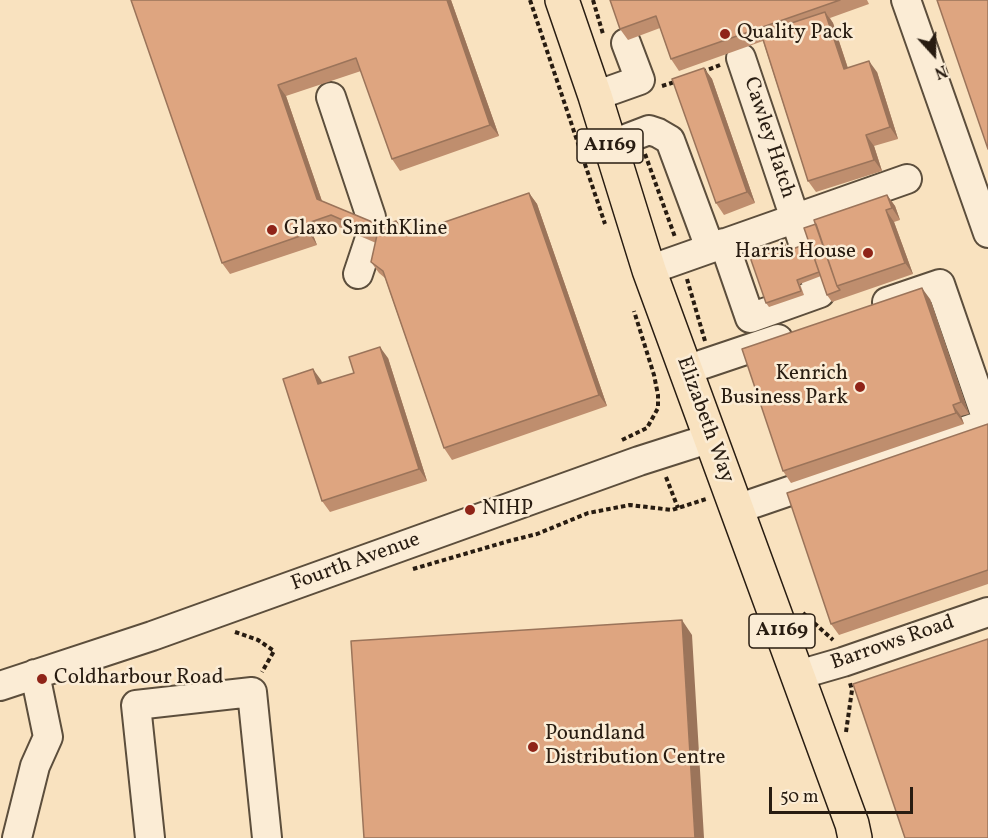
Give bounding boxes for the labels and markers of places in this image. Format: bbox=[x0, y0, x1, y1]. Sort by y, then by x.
place label: Quality Pack bbox=[737, 21, 853, 47]
marker: Quality Pack bbox=[718, 27, 732, 41]
place label: Glaxo SmithKline bbox=[284, 217, 447, 243]
marker: Glaxo SmithKline bbox=[265, 223, 279, 237]
place label: Harris House bbox=[735, 240, 856, 266]
marker: Harris House bbox=[861, 246, 875, 260]
place label: Kenrich Business Park bbox=[720, 362, 848, 412]
marker: Kenrich Business Park bbox=[853, 380, 867, 394]
place label: NIHP bbox=[482, 497, 533, 523]
marker: NIHP bbox=[463, 503, 477, 517]
place label: Coldharbour Road bbox=[54, 666, 223, 692]
marker: Coldharbour Road bbox=[35, 672, 49, 686]
place label: Poundland Distribution Centre bbox=[545, 722, 725, 772]
marker: Poundland Distribution Centre bbox=[526, 740, 540, 754]

